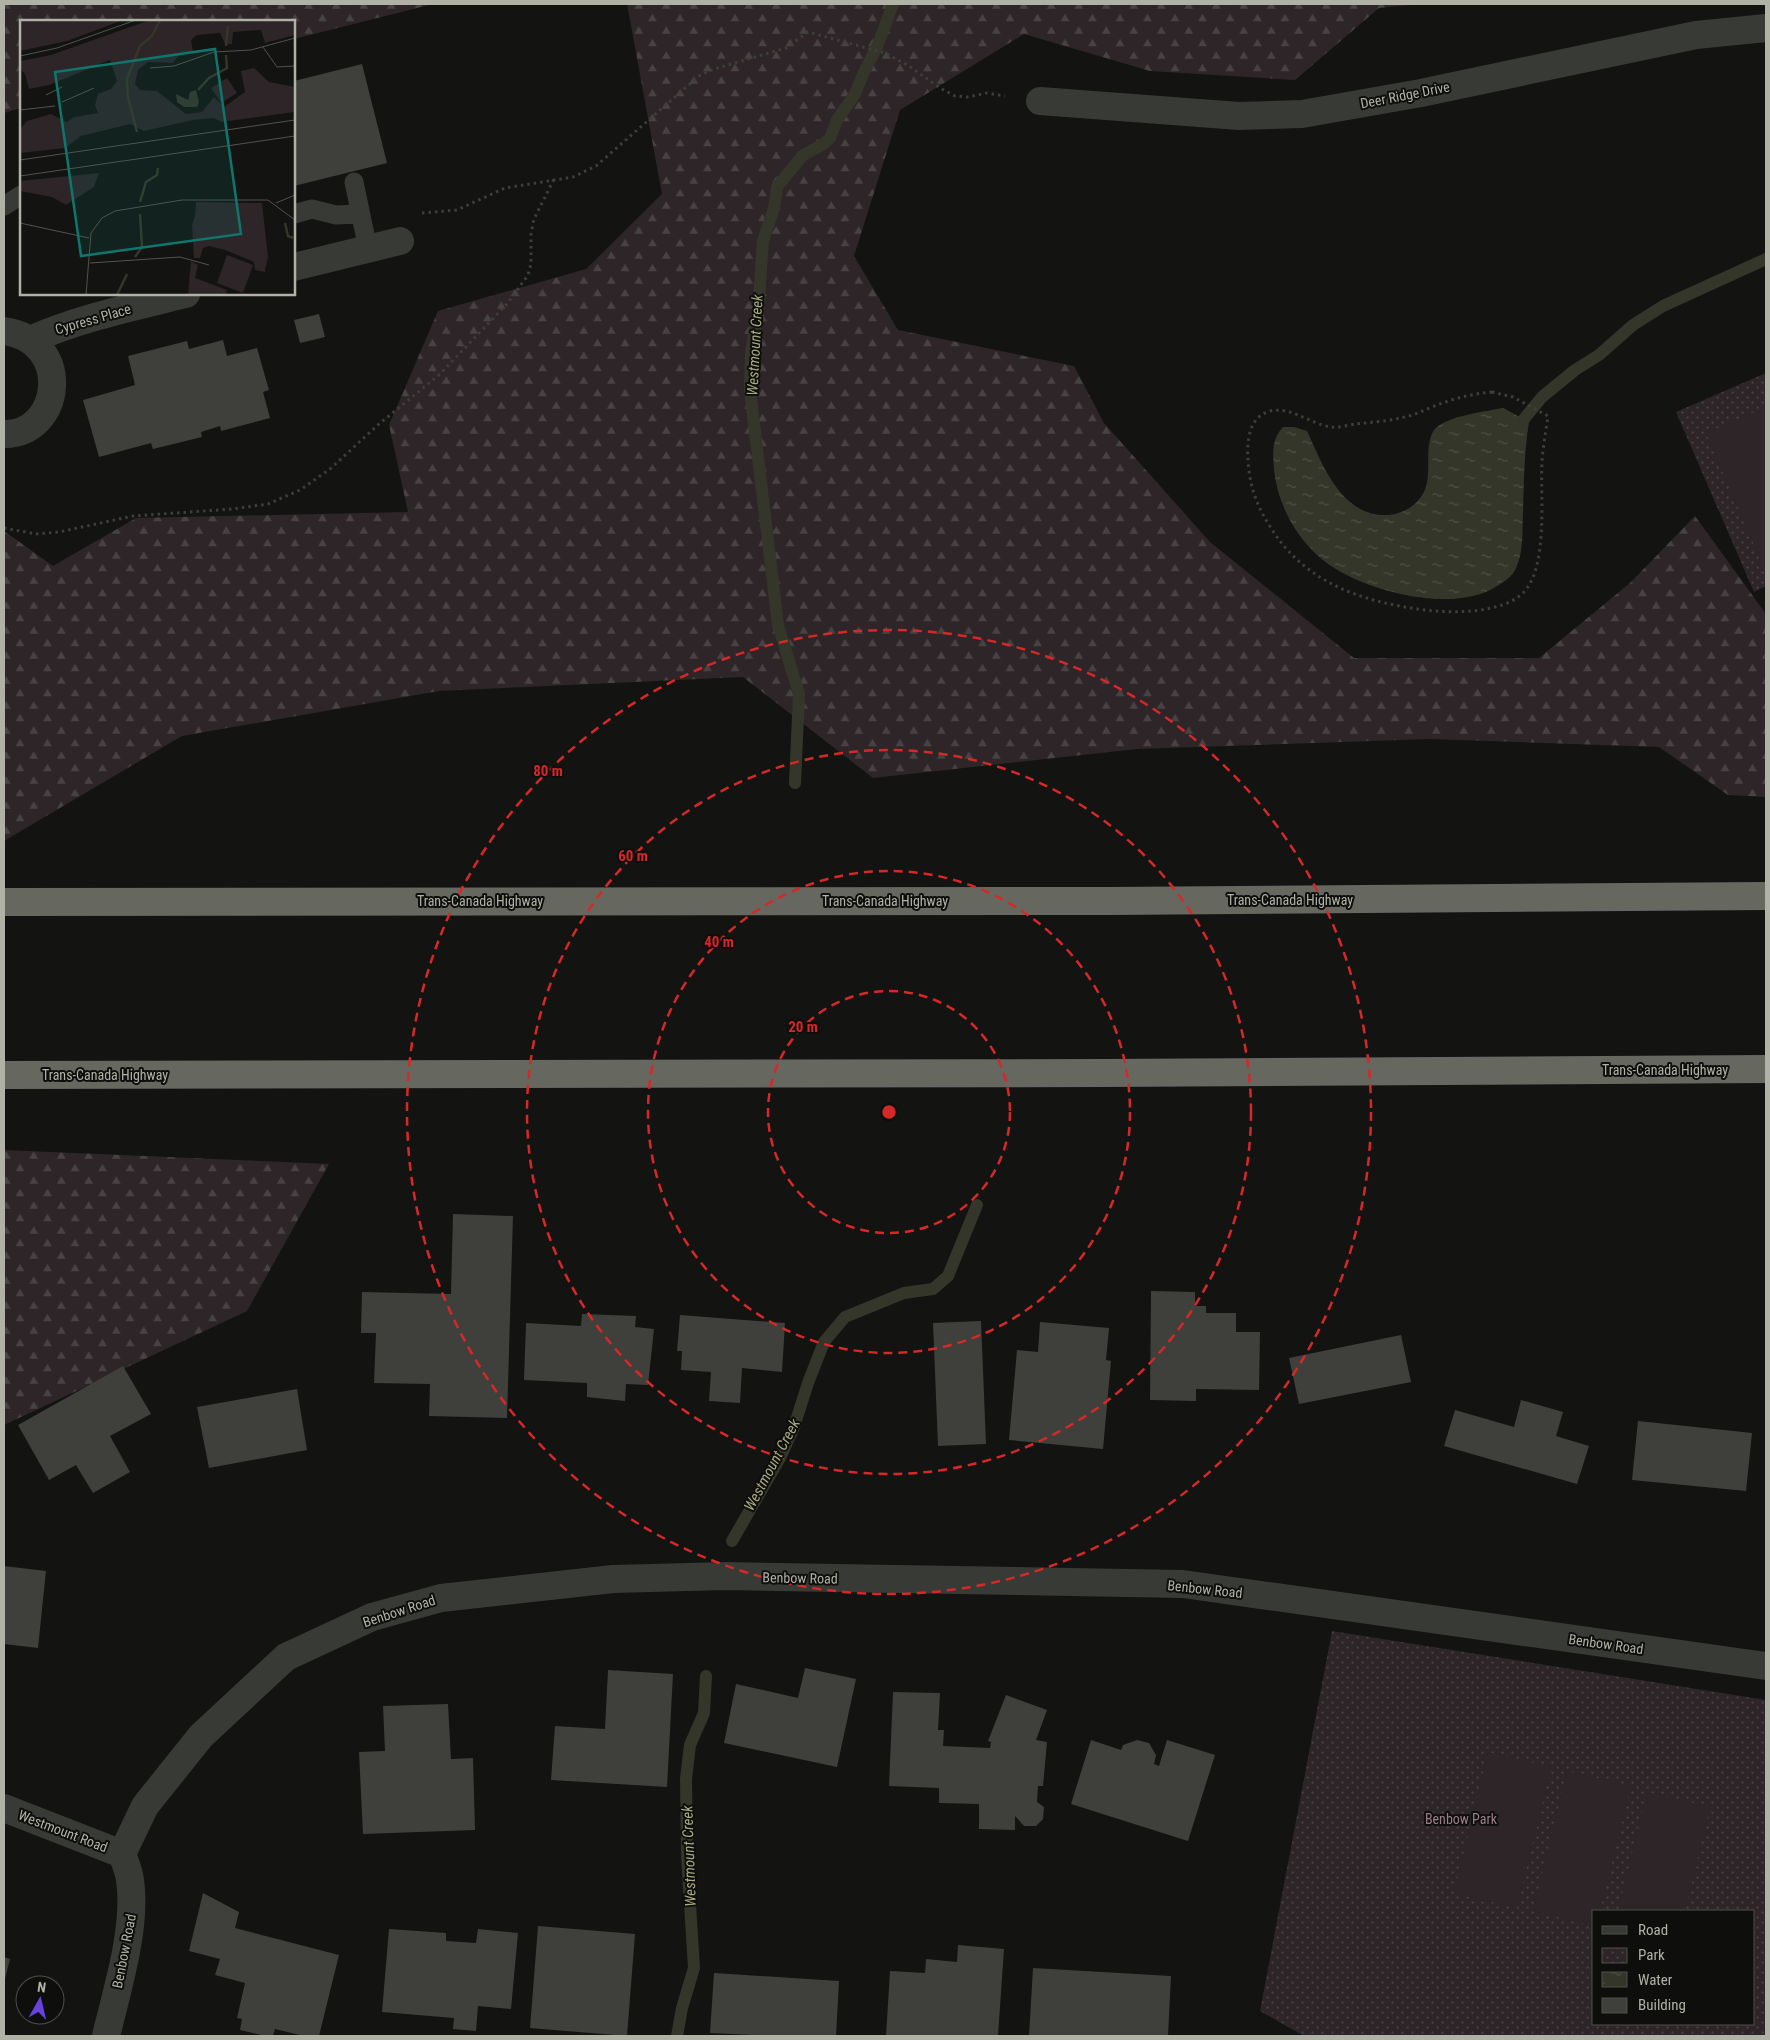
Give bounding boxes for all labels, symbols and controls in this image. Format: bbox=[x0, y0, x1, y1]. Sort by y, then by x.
inset map bbox=[20, 20, 295, 295]
street label: Deer Ridge Drive bbox=[1359, 78, 1452, 112]
water label: Westmount Creek bbox=[743, 293, 767, 396]
street label: Cypress Place bbox=[53, 300, 133, 337]
text: 80 m bbox=[533, 762, 563, 780]
text: 60 m bbox=[618, 847, 648, 865]
street label: Trans-Canada Highway bbox=[1227, 892, 1353, 908]
street label: Trans-Canada Highway bbox=[417, 893, 543, 909]
street label: Trans-Canada Highway bbox=[822, 893, 948, 909]
text: 40 m bbox=[704, 933, 734, 951]
text: 20 m bbox=[788, 1018, 818, 1036]
street label: Trans-Canada Highway bbox=[1602, 1062, 1728, 1078]
street label: Trans-Canada Highway bbox=[42, 1067, 168, 1083]
centre of rings bbox=[880, 1103, 898, 1121]
water label: Westmount Creek bbox=[740, 1416, 804, 1514]
street label: Benbow Road bbox=[762, 1569, 838, 1587]
street label: Benbow Road bbox=[1167, 1577, 1243, 1601]
street label: Benbow Road bbox=[361, 1592, 437, 1630]
street label: Benbow Road bbox=[1568, 1631, 1644, 1657]
water label: Westmount Creek bbox=[678, 1805, 700, 1907]
street label: Westmount Road bbox=[16, 1807, 110, 1855]
park label: Benbow Park bbox=[1425, 1811, 1498, 1827]
legend bbox=[1592, 1910, 1755, 2025]
street label: Benbow Road bbox=[109, 1912, 139, 1990]
text: Road bbox=[1638, 1921, 1668, 1939]
text: Park bbox=[1638, 1946, 1665, 1964]
text: Water bbox=[1638, 1971, 1673, 1989]
north arrow bbox=[15, 1975, 65, 2025]
text: N bbox=[36, 1979, 47, 1996]
text: Building bbox=[1638, 1996, 1686, 2014]

